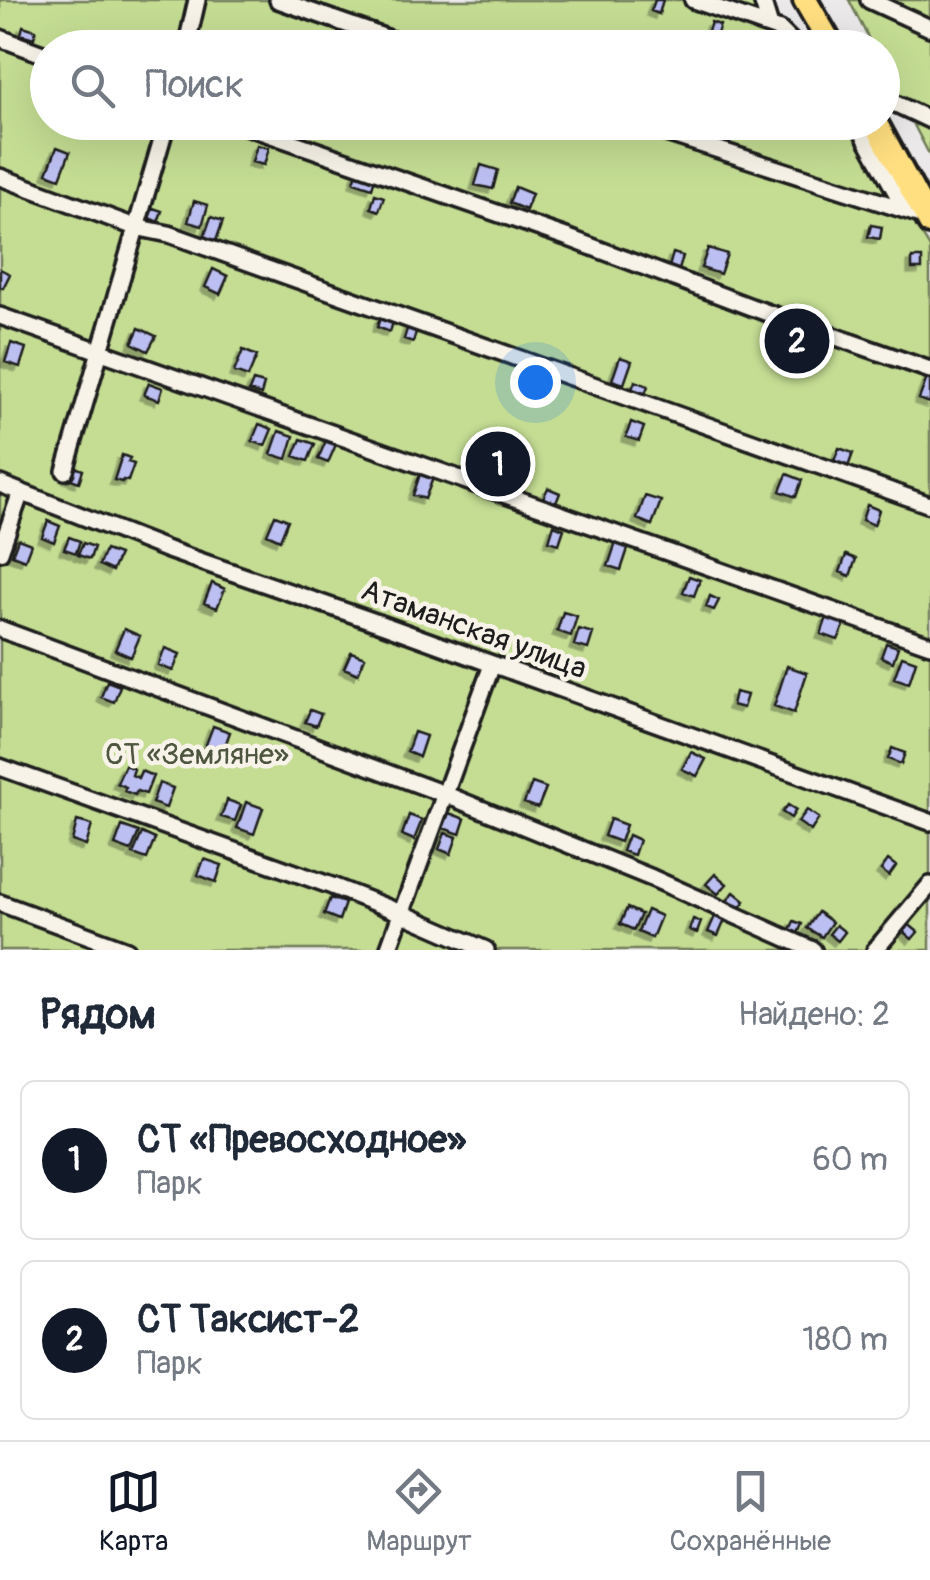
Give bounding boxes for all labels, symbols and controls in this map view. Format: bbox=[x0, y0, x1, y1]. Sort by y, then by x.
search box bbox=[30, 30, 900, 140]
icon: search bbox=[65, 58, 120, 113]
text: Поиск bbox=[145, 61, 244, 109]
pin: 2 bbox=[764, 304, 830, 378]
your location bbox=[510, 357, 561, 408]
pin: 1 bbox=[466, 426, 530, 502]
street label: Атаманская улица bbox=[356, 572, 592, 687]
park label: СТ «Земляне» bbox=[105, 736, 289, 773]
text: Рядом bbox=[40, 989, 156, 1041]
text: Найдено: 2 bbox=[738, 995, 890, 1035]
text: СТ «Превосходное» bbox=[137, 1116, 466, 1164]
text: 1 bbox=[68, 1140, 81, 1180]
text: 60 m bbox=[812, 1140, 888, 1180]
text: Парк bbox=[137, 1164, 203, 1204]
text: СТ Таксист-2 bbox=[137, 1296, 359, 1344]
text: 2 bbox=[66, 1320, 83, 1360]
text: 180 m bbox=[802, 1320, 888, 1360]
text: Парк bbox=[137, 1344, 203, 1384]
tab: Карта bbox=[99, 1464, 168, 1559]
tab: Маршрут bbox=[366, 1464, 472, 1559]
tab: Сохранённые bbox=[670, 1464, 831, 1559]

